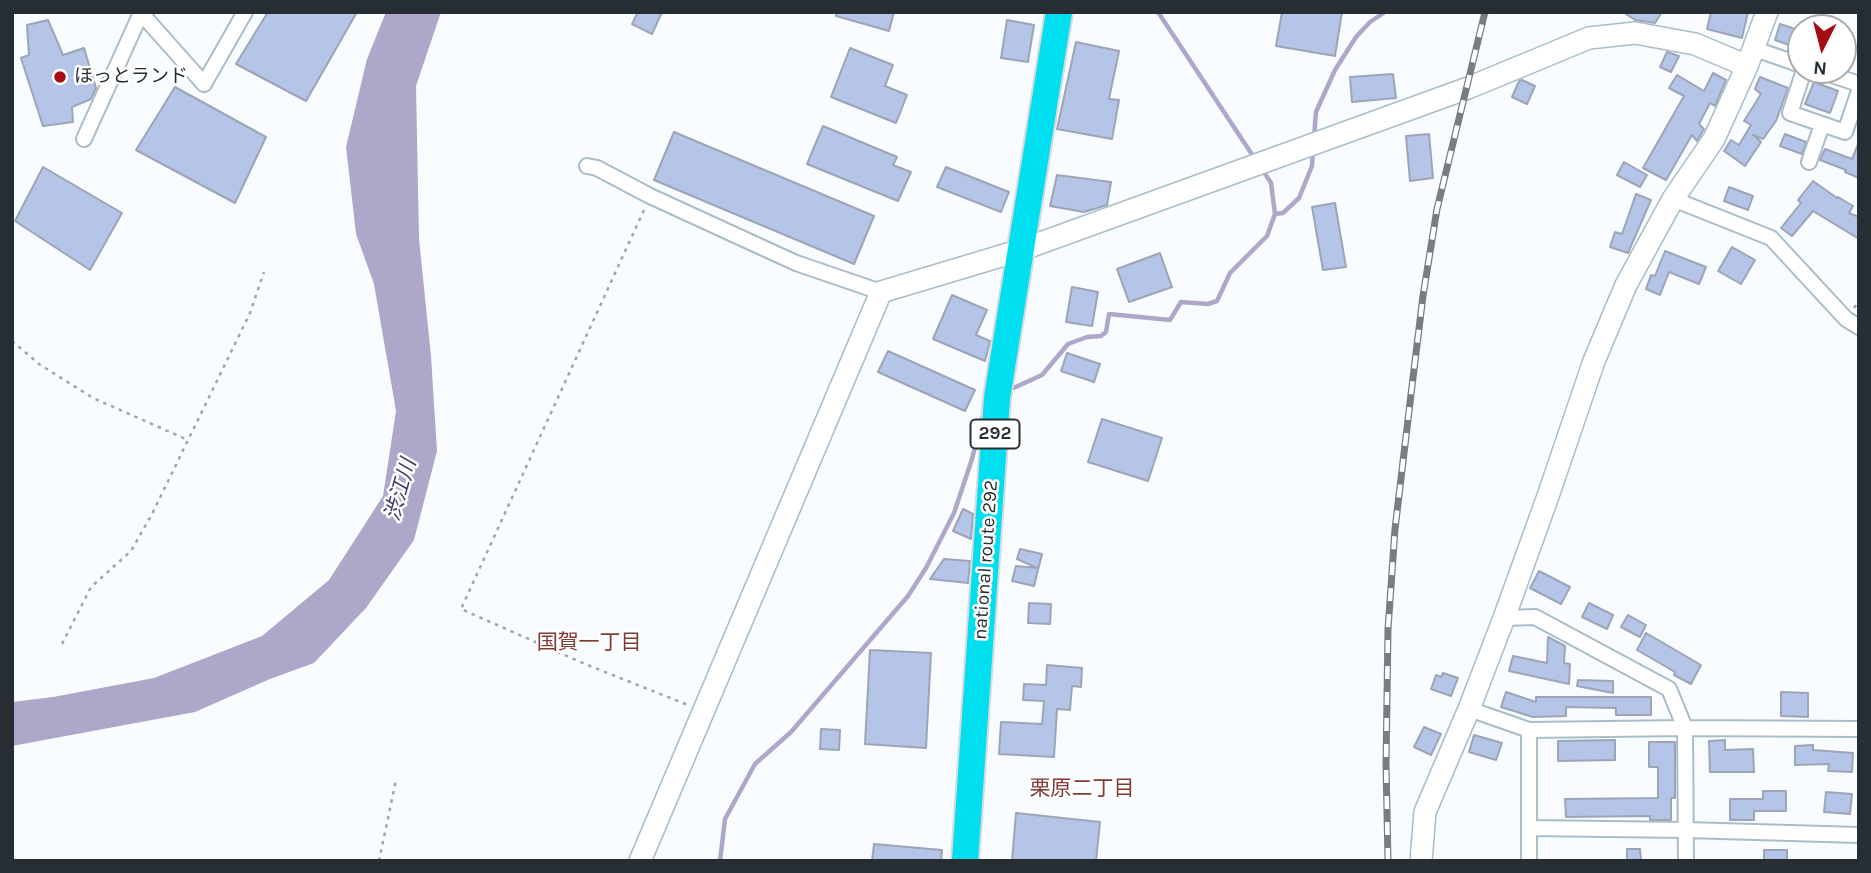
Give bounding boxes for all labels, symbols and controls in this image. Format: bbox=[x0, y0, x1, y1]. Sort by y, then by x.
north arrow bbox=[1787, 14, 1857, 84]
text: N bbox=[1812, 56, 1828, 80]
place label: ほっとランド bbox=[74, 66, 188, 88]
marker: ほっとランド bbox=[52, 69, 68, 85]
road number: 292 bbox=[970, 420, 1020, 448]
water label: 渋江川 bbox=[380, 456, 422, 524]
street label: national route 292 bbox=[969, 479, 1003, 641]
district label: 国賀一丁目 bbox=[537, 630, 641, 656]
district label: 栗原二丁目 bbox=[1030, 776, 1134, 802]

